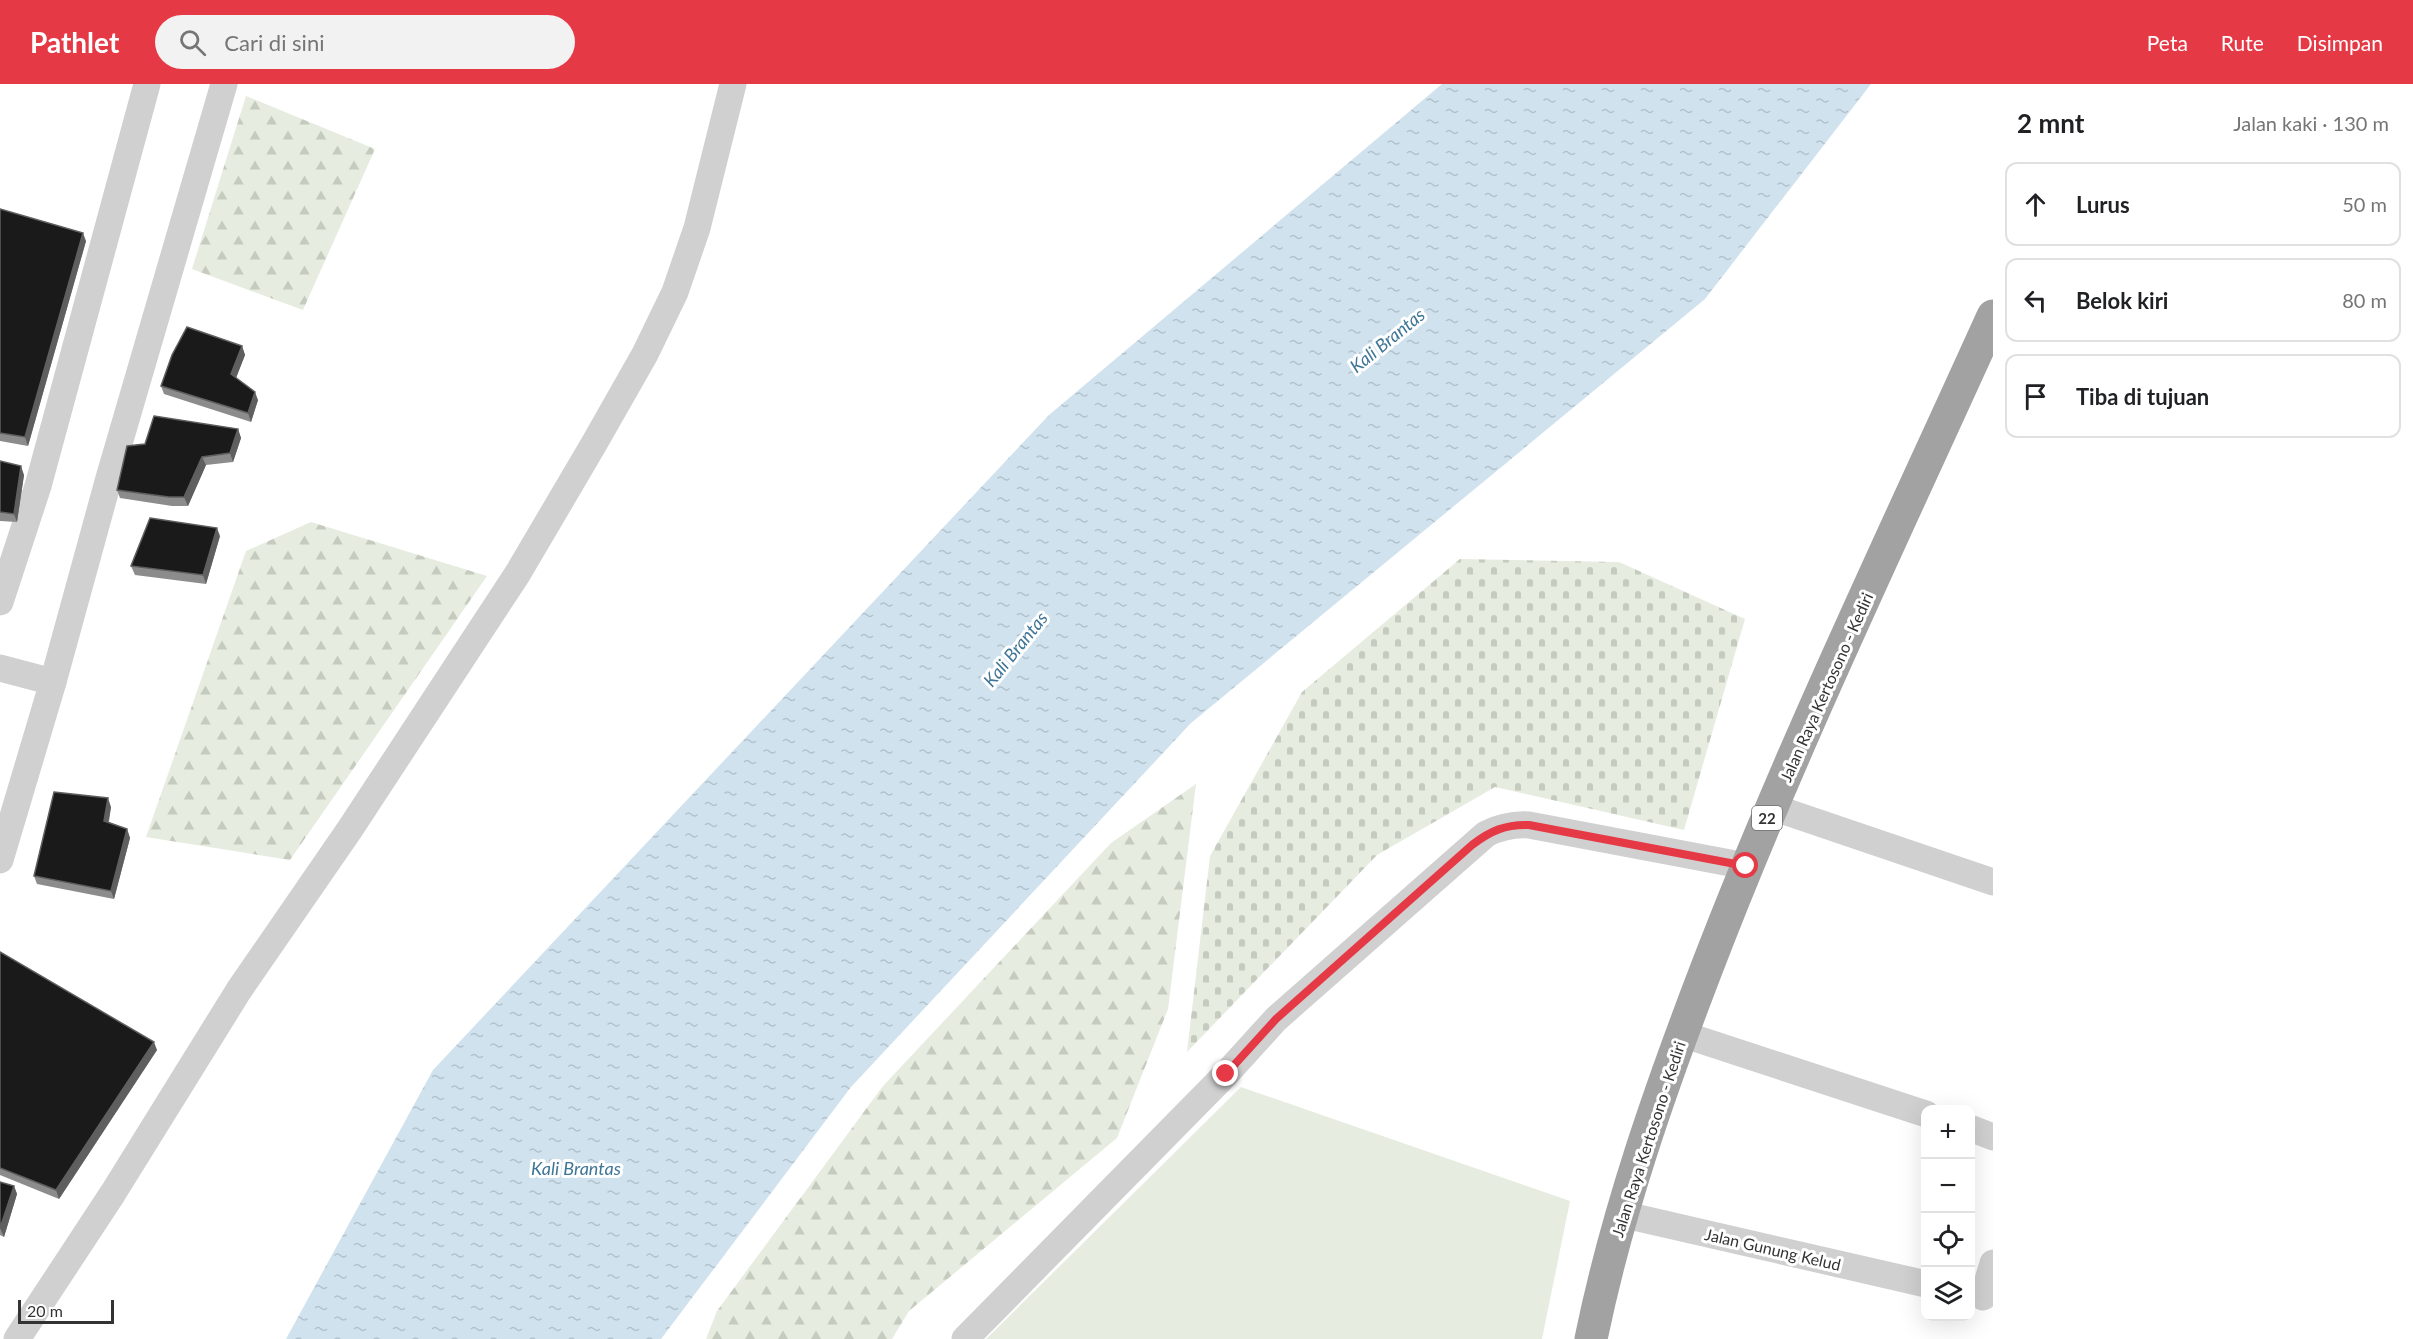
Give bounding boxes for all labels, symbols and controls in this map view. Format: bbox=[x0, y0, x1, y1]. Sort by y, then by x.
search box bbox=[155, 15, 575, 69]
text: Pathlet bbox=[30, 25, 119, 59]
icon: search bbox=[176, 26, 209, 59]
text: Cari di sini bbox=[224, 29, 324, 56]
text: Peta bbox=[2147, 30, 2188, 55]
text: Rute bbox=[2221, 30, 2264, 55]
text: Disimpan bbox=[2297, 30, 2383, 55]
text: 2 mnt bbox=[2017, 107, 2084, 139]
text: Jalan kaki · 130 m bbox=[2233, 111, 2389, 135]
icon: ahead bbox=[2019, 188, 2052, 221]
text: Lurus bbox=[2076, 191, 2130, 218]
text: 50 m bbox=[2342, 192, 2387, 216]
icon: left bbox=[2019, 284, 2052, 317]
text: Belok kiri bbox=[2076, 287, 2168, 314]
text: 80 m bbox=[2342, 288, 2387, 312]
water label: Kali Brantas bbox=[1345, 303, 1429, 377]
icon: arrive bbox=[2019, 380, 2052, 413]
text: Tiba di tujuan bbox=[2076, 383, 2209, 410]
street label: Jalan Raya Kertosono - Kediri bbox=[1776, 589, 1876, 785]
water label: Kali Brantas bbox=[978, 607, 1052, 691]
road number: 22 bbox=[1752, 806, 1782, 830]
route start bbox=[1732, 852, 1758, 878]
street label: Jalan Raya Kertosono - Kediri bbox=[1607, 1039, 1689, 1239]
route end bbox=[1212, 1060, 1238, 1086]
map controls bbox=[1921, 1105, 1975, 1321]
button: + bbox=[1921, 1105, 1975, 1159]
water label: Kali Brantas bbox=[531, 1157, 621, 1179]
button: − bbox=[1921, 1159, 1975, 1213]
button: locate bbox=[1921, 1213, 1975, 1267]
street label: Jalan Gunung Kelud bbox=[1703, 1224, 1843, 1274]
button: layers bbox=[1921, 1267, 1975, 1321]
scale bar bbox=[18, 1297, 114, 1324]
text: 20 m bbox=[27, 1301, 63, 1320]

